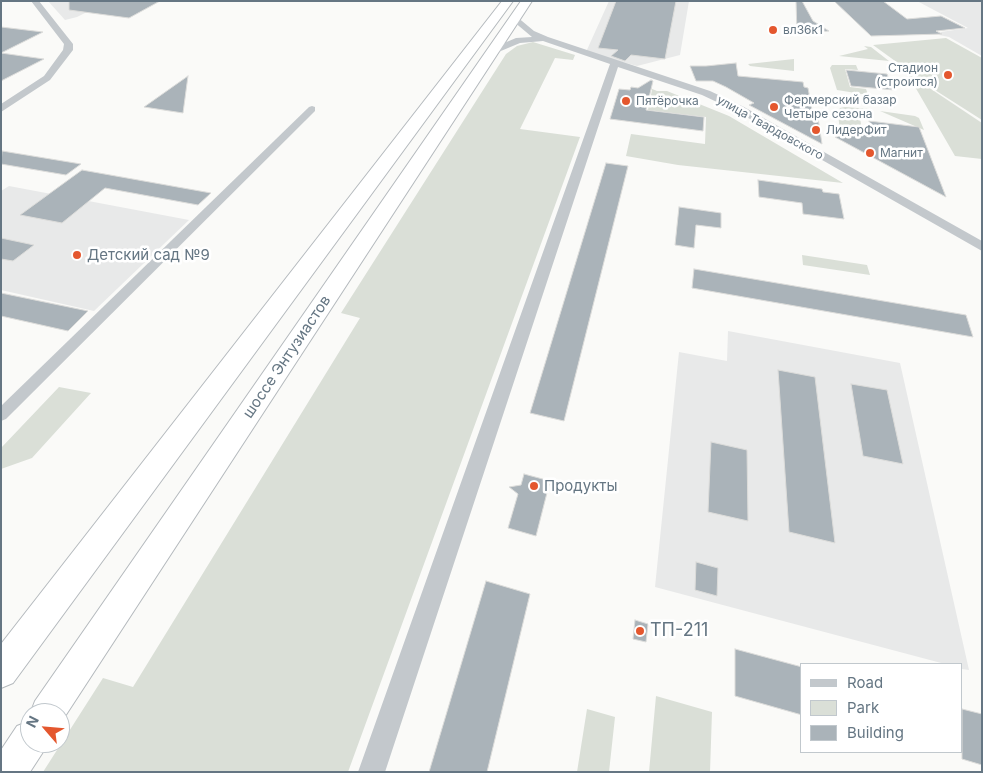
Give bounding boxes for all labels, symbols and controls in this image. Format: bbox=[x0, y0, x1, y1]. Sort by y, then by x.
place label: вл36к1 bbox=[783, 23, 823, 37]
marker: вл36к1 bbox=[767, 24, 779, 36]
place label: Стадион (строится) bbox=[876, 61, 938, 89]
marker: Стадион (строится) bbox=[942, 69, 954, 81]
street label: улица Твардовского bbox=[714, 93, 826, 163]
place label: Фермерский базар Четыре сезона bbox=[784, 93, 897, 121]
place label: Пятёрочка bbox=[636, 94, 699, 108]
marker: Пятёрочка bbox=[620, 95, 632, 107]
marker: Фермерский базар Четыре сезона bbox=[768, 101, 780, 113]
place label: ЛидерФит bbox=[826, 123, 887, 137]
marker: ЛидерФит bbox=[810, 124, 822, 136]
place label: Магнит bbox=[880, 146, 923, 160]
marker: Магнит bbox=[864, 147, 876, 159]
place label: Детский сад №9 bbox=[87, 246, 210, 264]
marker: Детский сад №9 bbox=[71, 249, 83, 261]
street label: шоссе Энтузиастов bbox=[239, 292, 335, 422]
place label: Продукты bbox=[544, 477, 618, 495]
marker: Продукты bbox=[528, 480, 540, 492]
place label: ТП-211 bbox=[650, 620, 708, 642]
marker: ТП-211 bbox=[634, 625, 646, 637]
legend bbox=[800, 663, 963, 753]
text: Road bbox=[847, 673, 883, 692]
text: Park bbox=[847, 698, 879, 717]
north arrow bbox=[20, 703, 70, 753]
text: N bbox=[22, 713, 42, 730]
text: Building bbox=[847, 723, 904, 742]

